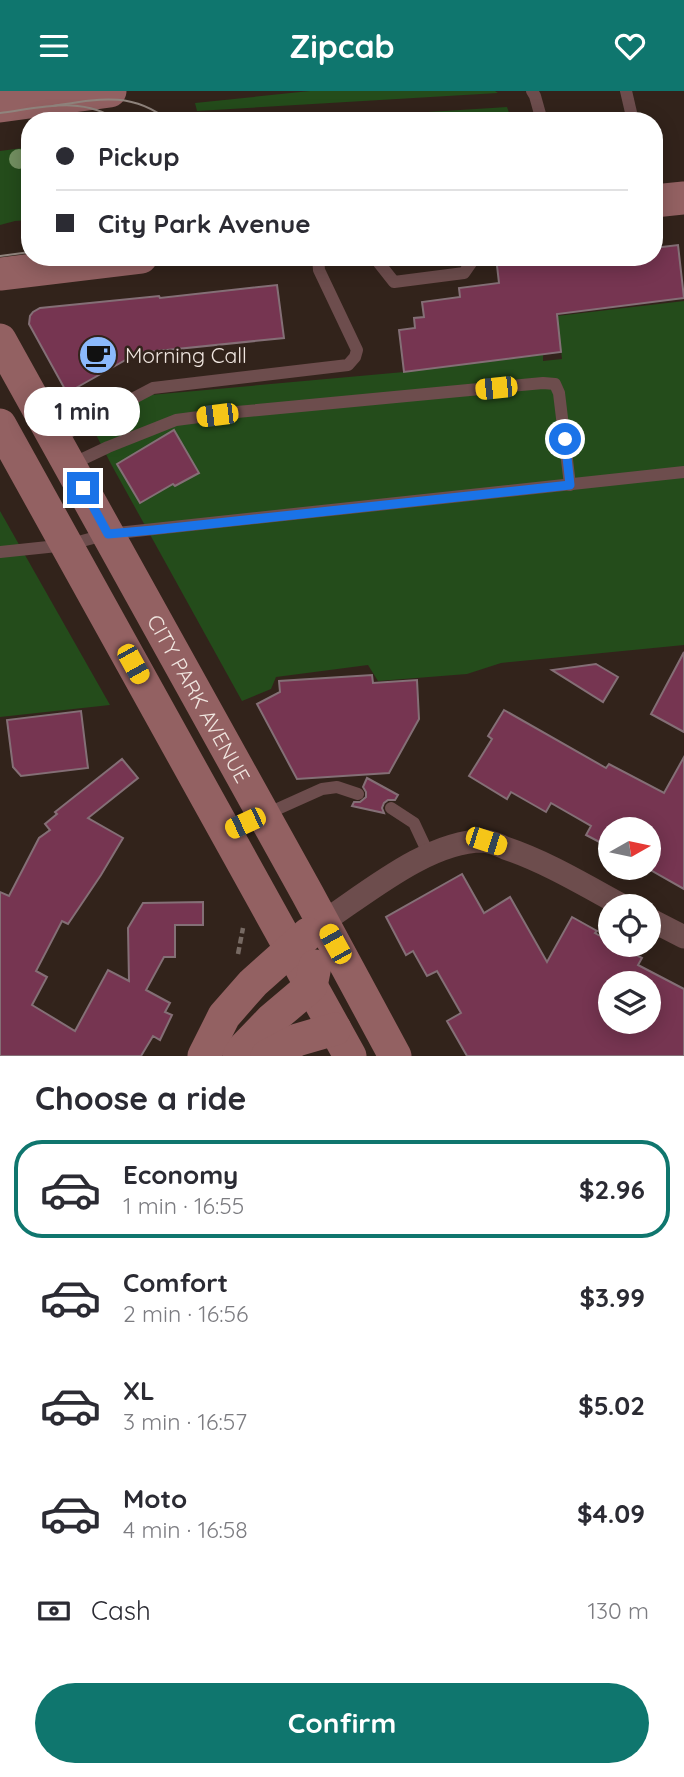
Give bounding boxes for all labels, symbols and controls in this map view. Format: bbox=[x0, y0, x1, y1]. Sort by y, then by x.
text: Zipcab bbox=[289, 26, 395, 66]
icon: menu bbox=[35, 27, 73, 65]
icon: heart bbox=[611, 27, 649, 65]
text: Pickup bbox=[98, 140, 180, 173]
text: City Park Avenue bbox=[98, 207, 311, 240]
cafe icon: Morning Call bbox=[77, 334, 119, 376]
place label: Morning Call bbox=[125, 342, 247, 368]
car bbox=[475, 375, 518, 401]
callout: 1 min bbox=[25, 387, 141, 435]
text: 1 min bbox=[54, 397, 110, 426]
car bbox=[195, 402, 240, 428]
route start bbox=[549, 423, 581, 455]
route end bbox=[67, 472, 99, 504]
street label: CITY PARK AVENUE bbox=[142, 610, 256, 787]
car bbox=[114, 641, 153, 687]
car bbox=[222, 805, 269, 841]
north arrow bbox=[598, 817, 662, 880]
map controls bbox=[598, 817, 661, 1034]
car bbox=[463, 825, 510, 857]
button: locate bbox=[598, 894, 661, 957]
car bbox=[316, 921, 355, 967]
button: layers bbox=[598, 971, 661, 1034]
text: Choose a ride bbox=[35, 1078, 247, 1118]
icon: car bbox=[39, 1158, 102, 1221]
text: Economy bbox=[123, 1158, 238, 1191]
text: $2.96 bbox=[579, 1173, 645, 1206]
text: 1 min · 16:55 bbox=[123, 1191, 244, 1220]
icon: car bbox=[39, 1266, 102, 1329]
text: Comfort bbox=[123, 1266, 228, 1299]
text: $3.99 bbox=[580, 1281, 645, 1314]
text: 2 min · 16:56 bbox=[123, 1299, 248, 1328]
icon: car bbox=[39, 1374, 102, 1437]
text: XL bbox=[123, 1374, 155, 1407]
text: $5.02 bbox=[578, 1389, 645, 1422]
text: 3 min · 16:57 bbox=[123, 1407, 247, 1436]
icon: car bbox=[39, 1482, 102, 1545]
text: Moto bbox=[123, 1482, 187, 1515]
text: $4.09 bbox=[577, 1497, 645, 1530]
text: 4 min · 16:58 bbox=[123, 1515, 248, 1544]
icon: cash bbox=[35, 1592, 73, 1630]
text: Cash bbox=[91, 1594, 151, 1627]
text: 130 m bbox=[587, 1596, 649, 1625]
button: Confirm bbox=[35, 1683, 649, 1763]

